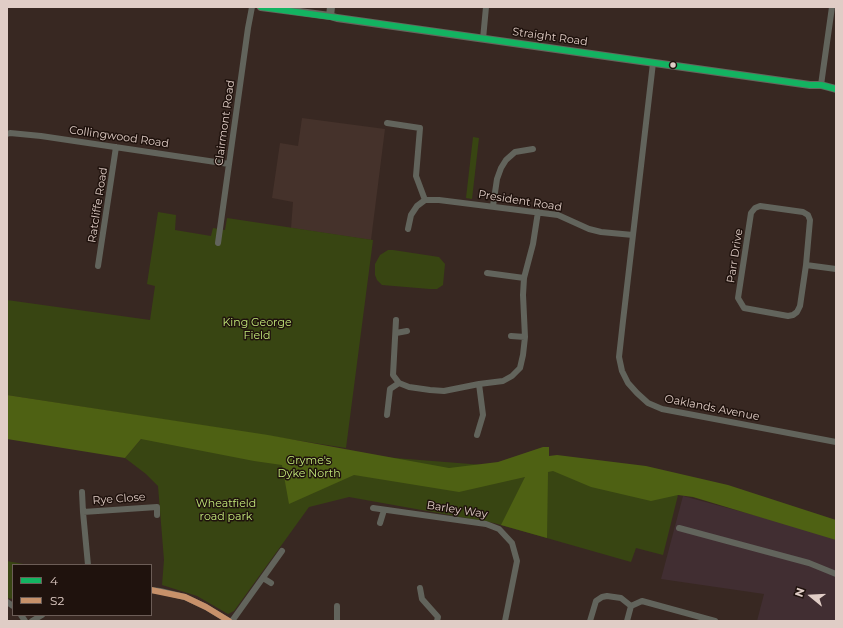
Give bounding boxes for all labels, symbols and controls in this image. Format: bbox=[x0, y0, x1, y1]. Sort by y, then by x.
street label: Straight Road bbox=[512, 25, 588, 49]
unlabelled marker bbox=[668, 60, 678, 70]
street label: Clairmont Road bbox=[212, 79, 238, 167]
street label: Collingwood Road bbox=[68, 123, 170, 151]
street label: Ratcliffe Road bbox=[86, 166, 110, 244]
street label: President Road bbox=[477, 188, 563, 214]
street label: Parr Drive bbox=[724, 228, 746, 284]
park label: King George Field bbox=[222, 316, 292, 342]
street label: Oaklands Avenue bbox=[663, 392, 761, 424]
park label: Gryme's Dyke North bbox=[277, 454, 341, 480]
street label: Rye Close bbox=[92, 491, 146, 507]
park label: Wheatfield road park bbox=[196, 497, 256, 523]
street label: Barley Way bbox=[426, 499, 488, 521]
legend bbox=[12, 564, 152, 616]
text: 4 bbox=[50, 573, 58, 588]
north arrow bbox=[791, 576, 831, 616]
text: N bbox=[792, 586, 808, 599]
text: S2 bbox=[50, 593, 64, 608]

